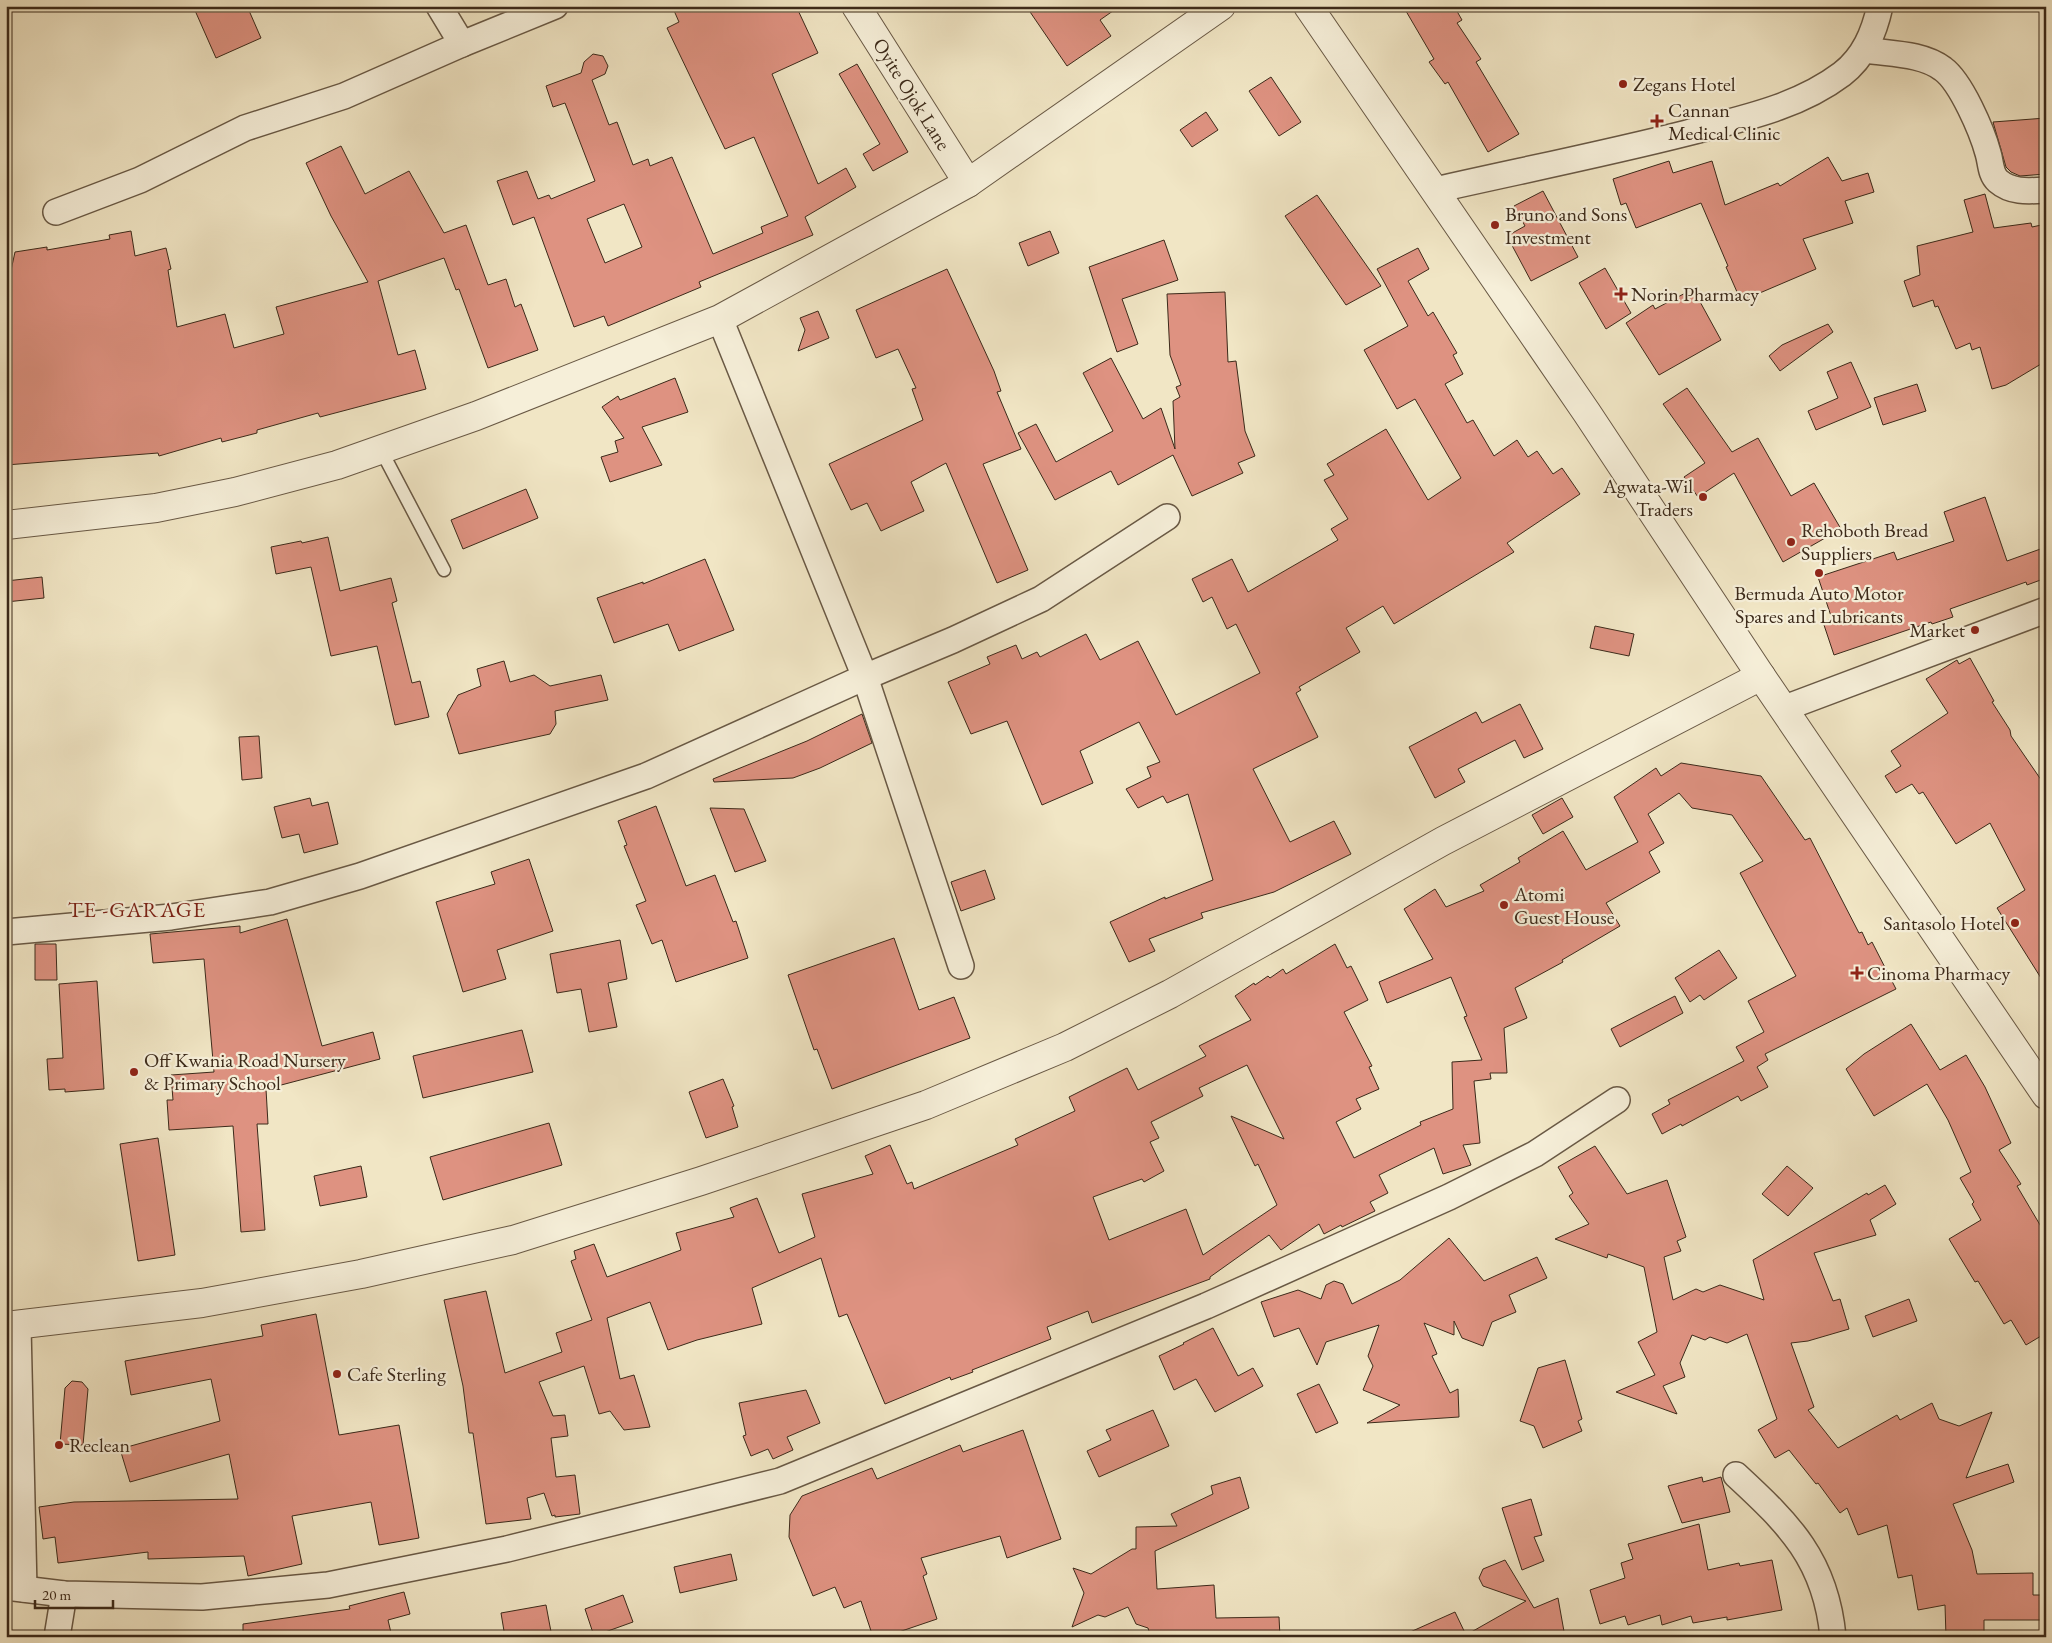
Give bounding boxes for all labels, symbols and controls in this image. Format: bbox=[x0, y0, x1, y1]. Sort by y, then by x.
street label: Oyite Ojok Lane bbox=[867, 33, 957, 155]
place label: Zegans Hotel bbox=[1633, 71, 1736, 97]
marker: Zegans Hotel bbox=[1617, 78, 1629, 90]
place label: Cannan Medical Clinic bbox=[1668, 97, 1780, 146]
marker: Cannan Medical Clinic bbox=[1650, 114, 1664, 128]
place label: Bruno and Sons Investment bbox=[1505, 201, 1627, 250]
marker: Bruno and Sons Investment bbox=[1489, 219, 1501, 231]
place label: Norin Pharmacy bbox=[1631, 281, 1759, 307]
marker: Norin Pharmacy bbox=[1615, 288, 1627, 300]
place label: Agwata-Wil Traders bbox=[1602, 473, 1693, 522]
marker: Agwata-Wil Traders bbox=[1697, 491, 1709, 503]
place label: Rehoboth Bread Suppliers bbox=[1801, 517, 1929, 566]
marker: Rehoboth Bread Suppliers bbox=[1785, 536, 1797, 548]
marker: Bermuda Auto Motor Spares and Lubricants bbox=[1813, 567, 1825, 579]
place label: Bermuda Auto Motor Spares and Lubricants bbox=[1734, 580, 1904, 629]
place label: Market bbox=[1909, 617, 1966, 643]
marker: Market bbox=[1969, 624, 1981, 636]
place label: Atomi Guest House bbox=[1513, 881, 1615, 930]
district label: TE -GARAGE bbox=[68, 895, 206, 924]
marker: Atomi Guest House bbox=[1498, 899, 1510, 911]
place label: Santasolo Hotel bbox=[1883, 910, 2005, 936]
marker: Santasolo Hotel bbox=[2009, 917, 2021, 929]
place label: Cinoma Pharmacy bbox=[1867, 960, 2010, 986]
marker: Cinoma Pharmacy bbox=[1851, 967, 1863, 979]
place label: Off Kwania Road Nursery & Primary School bbox=[144, 1047, 346, 1096]
marker: Off Kwania Road Nursery & Primary School bbox=[128, 1066, 140, 1078]
place label: Cafe Sterling bbox=[347, 1361, 446, 1387]
marker: Cafe Sterling bbox=[331, 1368, 343, 1380]
place label: Reclean bbox=[69, 1432, 131, 1458]
marker: Reclean bbox=[53, 1439, 65, 1451]
scale bar bbox=[35, 1578, 112, 1610]
text: 20 m bbox=[42, 1585, 71, 1604]

